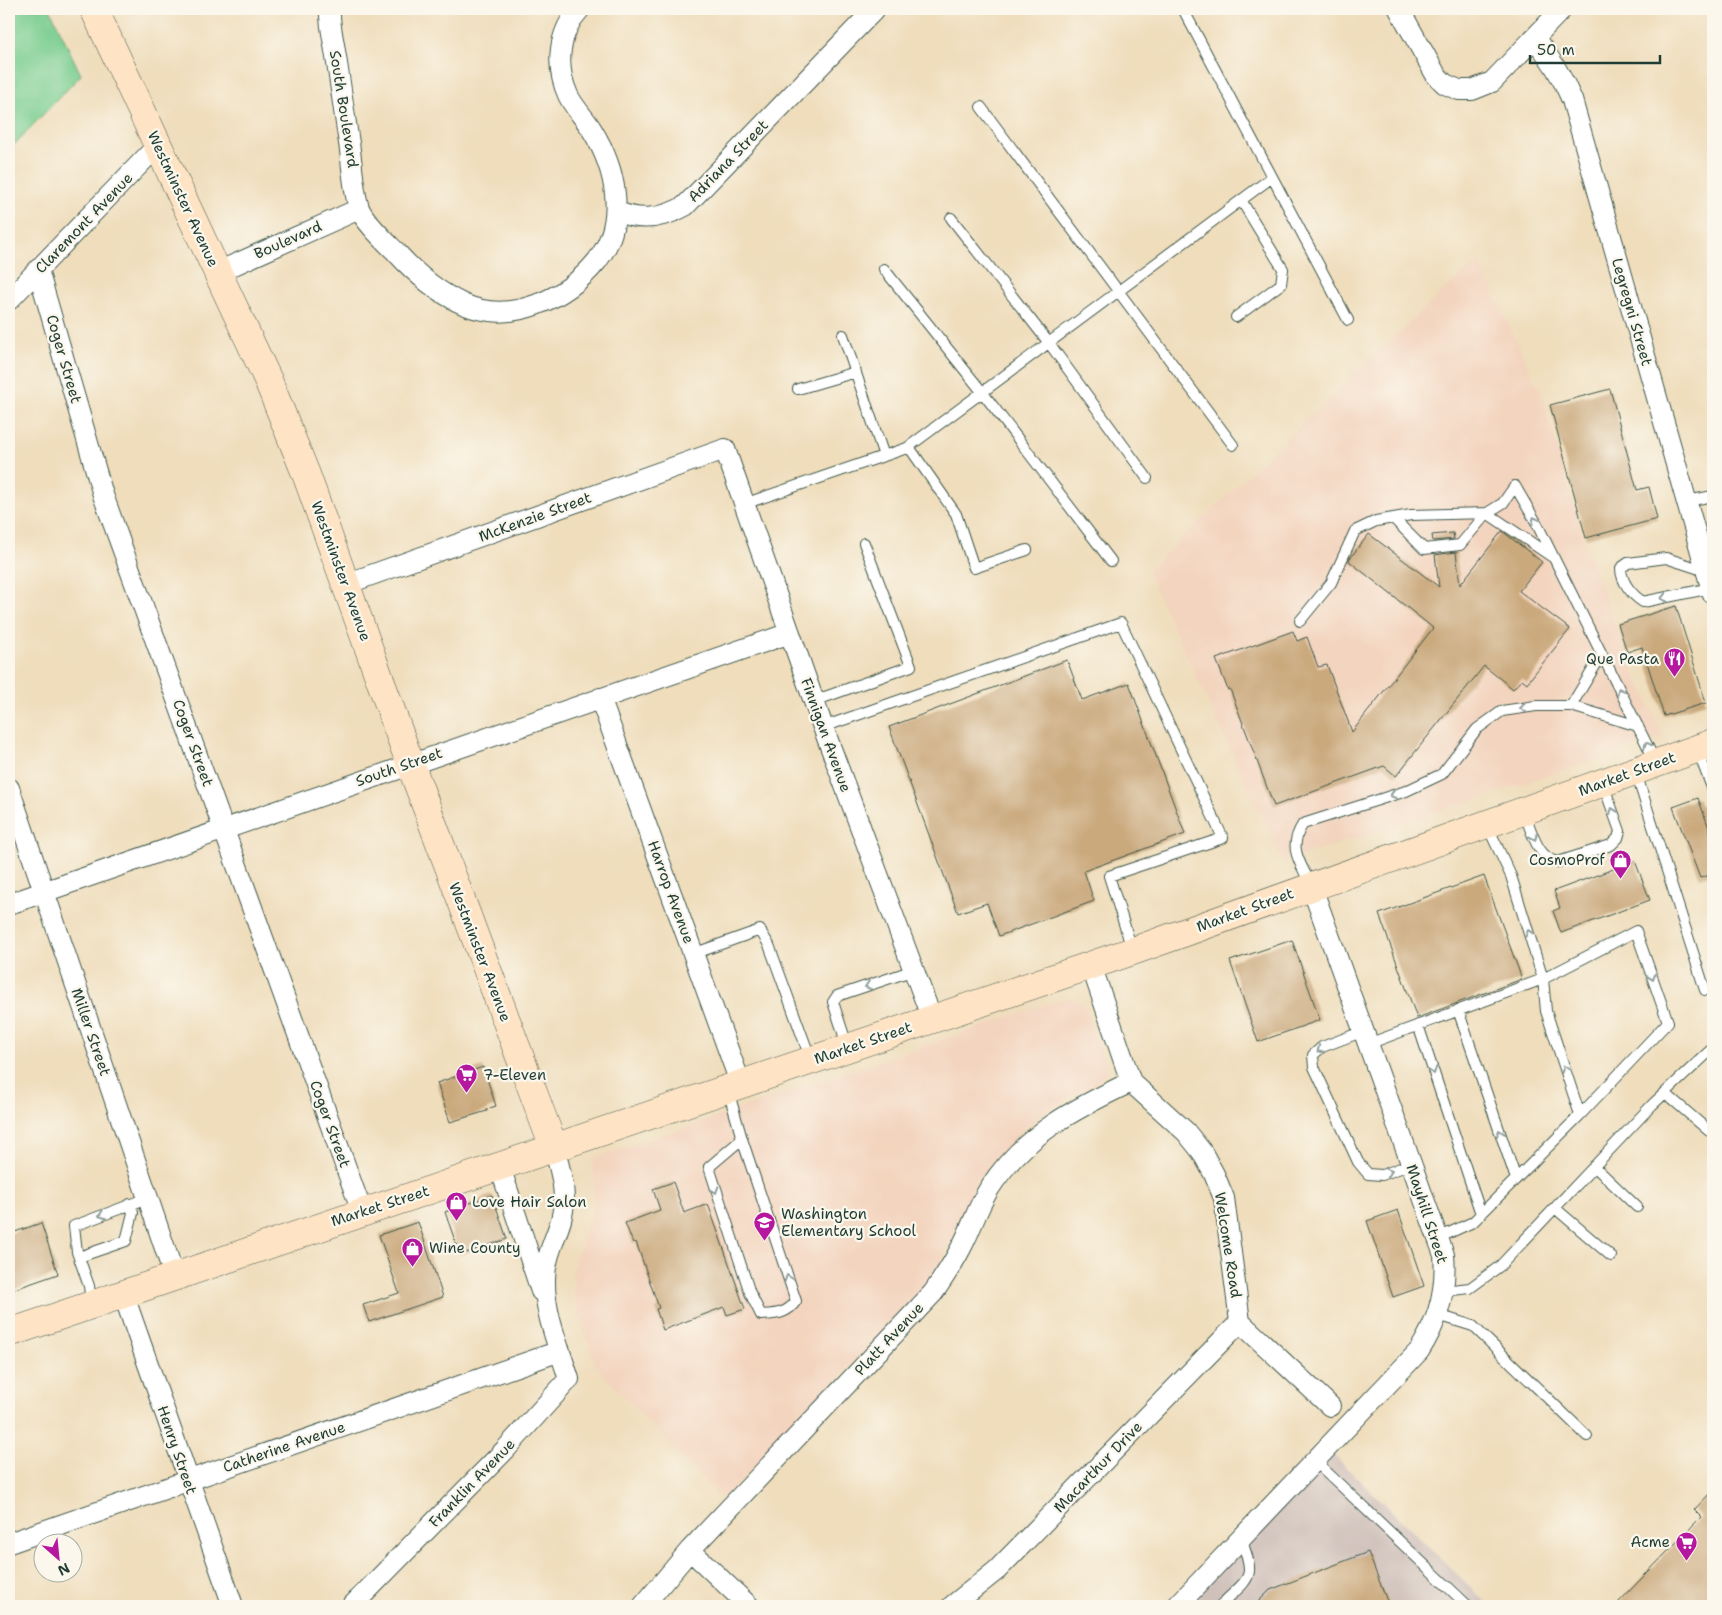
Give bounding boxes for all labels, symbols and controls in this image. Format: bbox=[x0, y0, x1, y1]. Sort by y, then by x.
scale bar bbox=[1530, 32, 1660, 64]
text: 50 m bbox=[1537, 40, 1575, 60]
street label: South Boulevard bbox=[325, 49, 363, 170]
street label: Adriana Street bbox=[683, 115, 773, 207]
street label: Westminster Avenue bbox=[143, 128, 223, 270]
street label: Claremont Avenue bbox=[31, 168, 137, 278]
street label: Boulevard bbox=[251, 216, 325, 264]
street label: Legregni Street bbox=[1607, 256, 1657, 368]
street label: Coger Street bbox=[42, 312, 86, 406]
street label: McKenzie Street bbox=[476, 487, 594, 547]
street label: Westminster Avenue bbox=[306, 498, 376, 644]
one-way arrow bbox=[1531, 517, 1541, 526]
one-way arrow bbox=[1659, 593, 1668, 603]
restaurant icon: Que Pasta bbox=[1663, 647, 1687, 678]
place label: Que Pasta bbox=[1586, 649, 1660, 669]
street label: Finnigan Avenue bbox=[796, 675, 856, 795]
one-way arrow bbox=[1616, 687, 1626, 696]
street label: Coger Street bbox=[168, 697, 218, 789]
one-way arrow bbox=[1518, 702, 1526, 713]
one-way arrow bbox=[1643, 741, 1653, 750]
street label: South Street bbox=[353, 743, 445, 791]
street label: Market Street bbox=[1576, 747, 1678, 801]
one-way arrow bbox=[1389, 789, 1397, 799]
one-way arrow bbox=[1609, 807, 1619, 815]
one-way arrow bbox=[1528, 832, 1539, 841]
street label: Harrop Avenue bbox=[643, 838, 699, 946]
shop icon: CosmoProf bbox=[1609, 848, 1633, 879]
place label: CosmoProf bbox=[1529, 850, 1606, 870]
street label: Westminster Avenue bbox=[444, 879, 516, 1025]
street label: Market Street bbox=[1194, 883, 1296, 937]
one-way arrow bbox=[1524, 929, 1534, 937]
one-way arrow bbox=[1646, 972, 1656, 980]
one-way arrow bbox=[864, 980, 873, 990]
street label: Miller Street bbox=[67, 985, 115, 1079]
street label: Market Street bbox=[811, 1017, 915, 1069]
one-way arrow bbox=[1316, 1045, 1325, 1054]
supermarket icon: 7-Eleven bbox=[455, 1063, 479, 1094]
place label: 7-Eleven bbox=[483, 1065, 546, 1085]
one-way arrow bbox=[1561, 1065, 1571, 1074]
one-way arrow bbox=[1427, 1067, 1437, 1075]
street label: Coger Street bbox=[305, 1078, 355, 1170]
one-way arrow bbox=[1496, 1129, 1506, 1138]
street label: Mayhill Street bbox=[1401, 1162, 1453, 1266]
one-way arrow bbox=[1385, 1168, 1393, 1178]
street label: Market Street bbox=[328, 1181, 432, 1231]
one-way arrow bbox=[709, 1185, 719, 1193]
shop icon: Love Hair Salon bbox=[444, 1190, 468, 1221]
street label: Welcome Road bbox=[1210, 1191, 1246, 1300]
place label: Love Hair Salon bbox=[472, 1192, 586, 1212]
place label: Washington Elementary School bbox=[781, 1204, 917, 1241]
one-way arrow bbox=[99, 1209, 107, 1219]
school or university icon: Washington Elementary School bbox=[753, 1211, 777, 1242]
shop icon: Wine County bbox=[401, 1236, 425, 1267]
place label: Wine County bbox=[429, 1238, 521, 1258]
one-way arrow bbox=[784, 1274, 794, 1282]
street label: Platt Avenue bbox=[850, 1298, 928, 1380]
street label: Henry Street bbox=[152, 1403, 202, 1497]
street label: Catherine Avenue bbox=[220, 1417, 348, 1477]
street label: Macarthur Drive bbox=[1049, 1417, 1147, 1517]
street label: Franklin Avenue bbox=[424, 1434, 520, 1532]
supermarket icon: Acme bbox=[1674, 1530, 1698, 1561]
north arrow bbox=[32, 1532, 82, 1582]
place label: Acme bbox=[1630, 1532, 1670, 1552]
text: N bbox=[55, 1559, 73, 1580]

